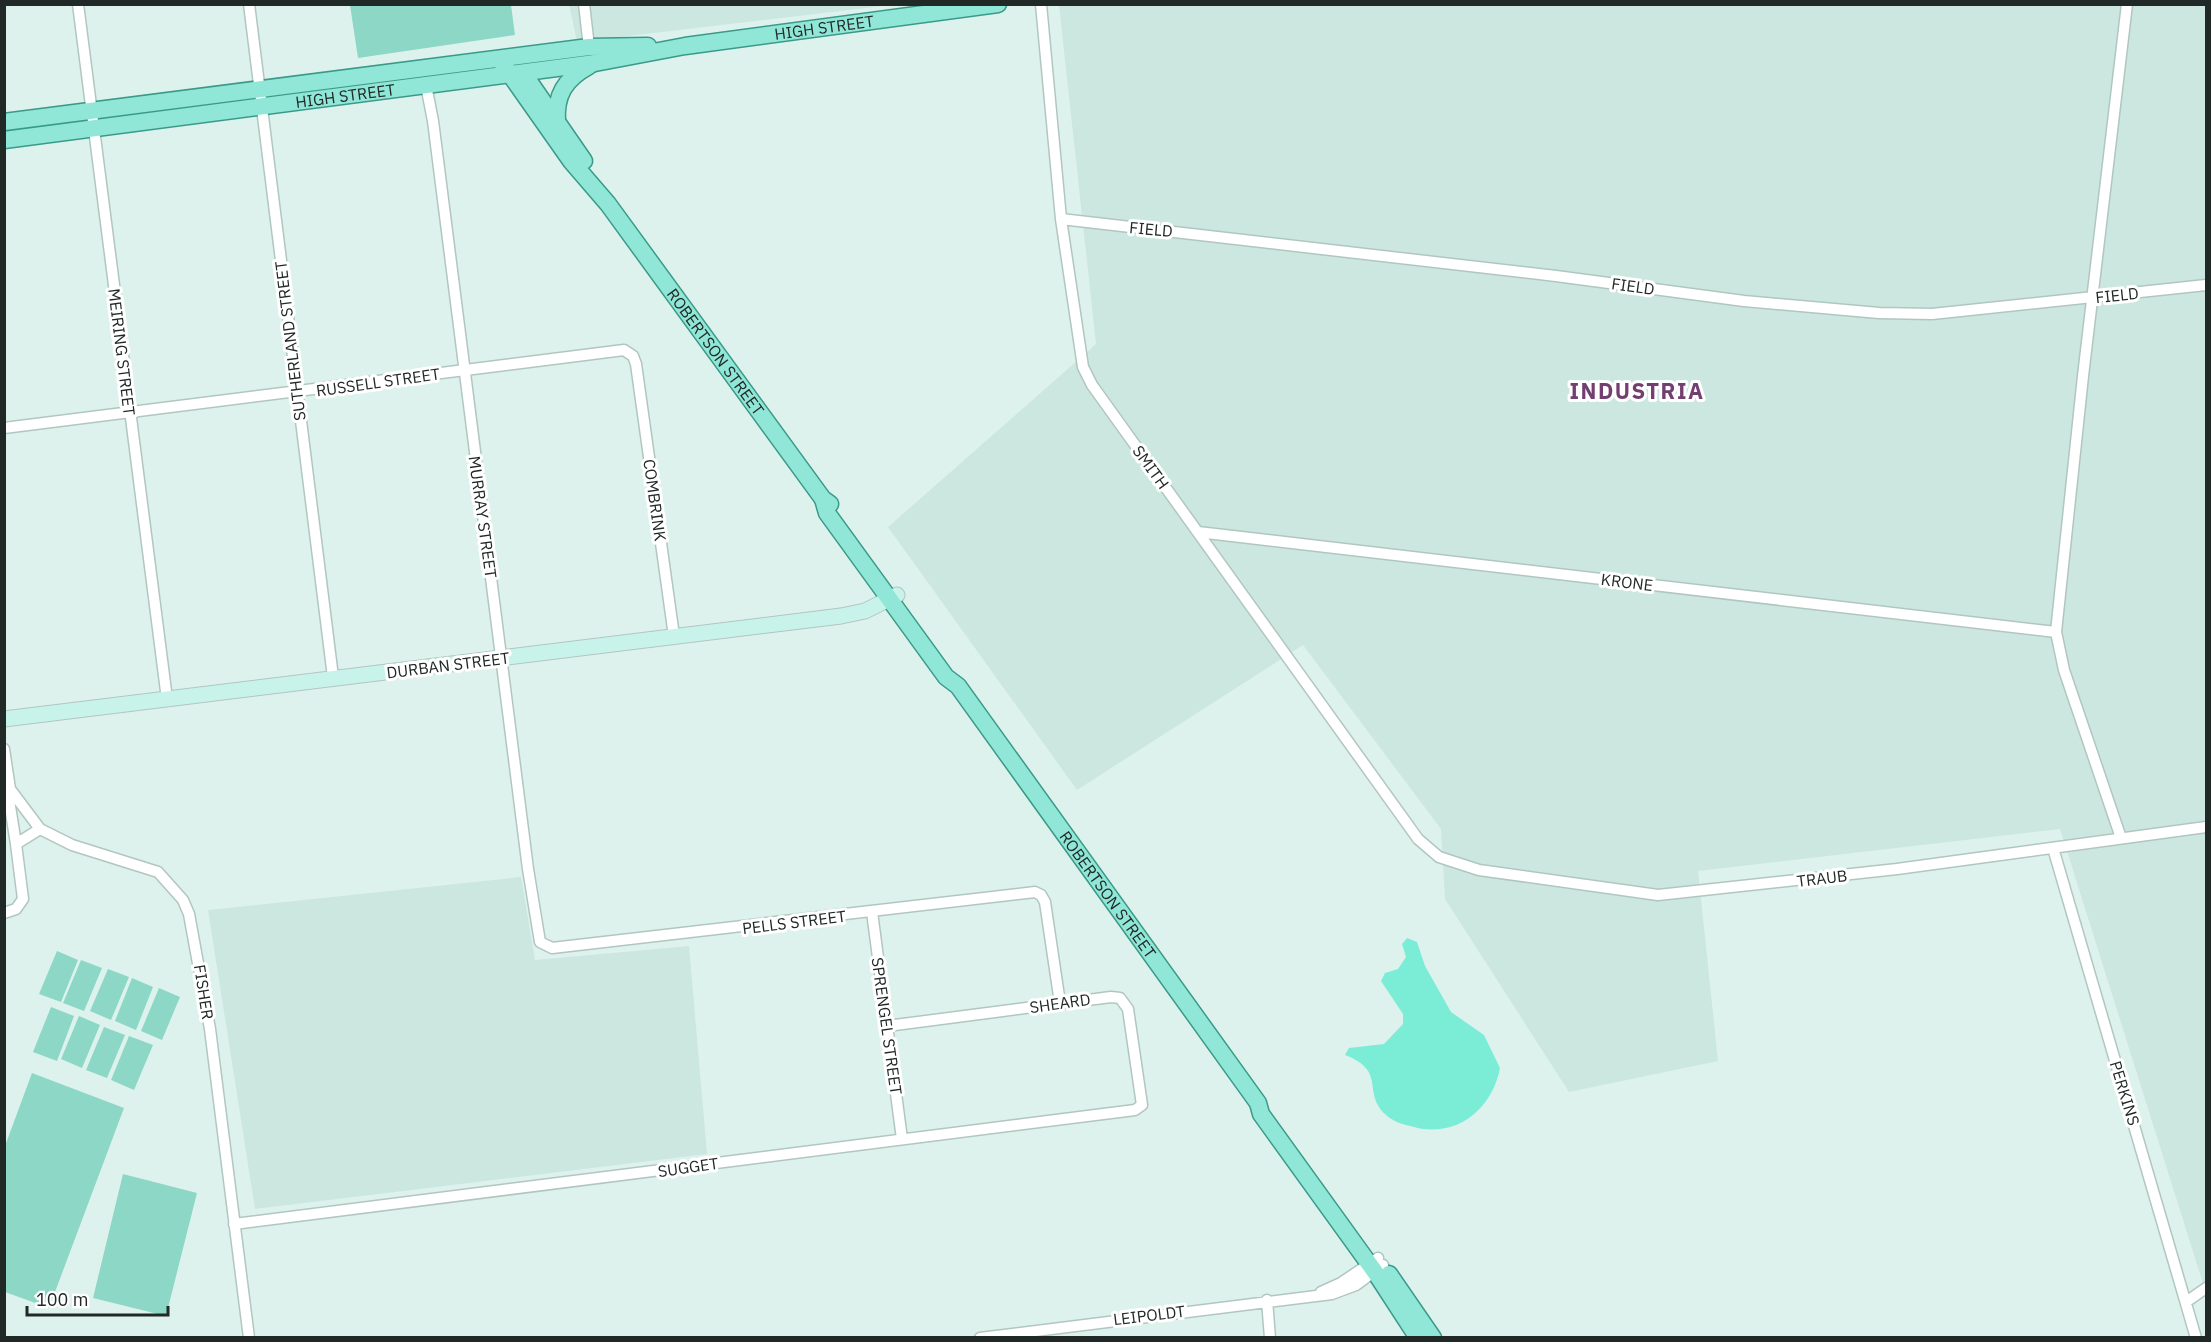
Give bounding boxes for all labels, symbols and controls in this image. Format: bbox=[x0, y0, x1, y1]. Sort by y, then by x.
street label: HIGH STREET bbox=[773, 11, 875, 44]
street label: HIGH STREET bbox=[294, 79, 396, 112]
street label: FIELD bbox=[1128, 217, 1174, 241]
street label: SUTHERLAND STREET bbox=[270, 260, 310, 422]
street label: FIELD bbox=[1610, 273, 1656, 299]
street label: FIELD bbox=[2094, 283, 2140, 307]
street label: ROBERTSON STREET bbox=[663, 284, 769, 419]
street label: MEIRING STREET bbox=[104, 287, 140, 417]
street label: RUSSELL STREET bbox=[315, 363, 441, 401]
district label: INDUSTRIA bbox=[1569, 376, 1705, 405]
street label: SMITH bbox=[1128, 441, 1174, 493]
street label: MURRAY STREET bbox=[465, 455, 501, 579]
street label: COMBRINK bbox=[639, 458, 671, 542]
street label: KRONE bbox=[1600, 569, 1654, 595]
street label: DURBAN STREET bbox=[385, 648, 511, 682]
street label: ROBERTSON STREET bbox=[1055, 827, 1161, 962]
street label: TRAUB bbox=[1796, 865, 1848, 891]
street label: PELLS STREET bbox=[741, 906, 847, 938]
street label: SPRENGEL STREET bbox=[867, 956, 907, 1096]
street label: FISHER bbox=[190, 963, 218, 1021]
street label: SHEARD bbox=[1028, 989, 1092, 1017]
street label: PERKINS bbox=[2106, 1058, 2144, 1128]
street label: SUGGET bbox=[656, 1153, 720, 1181]
scale bar bbox=[27, 1279, 168, 1317]
text: 100 m bbox=[36, 1288, 88, 1311]
street label: LEIPOLDT bbox=[1112, 1301, 1186, 1329]

